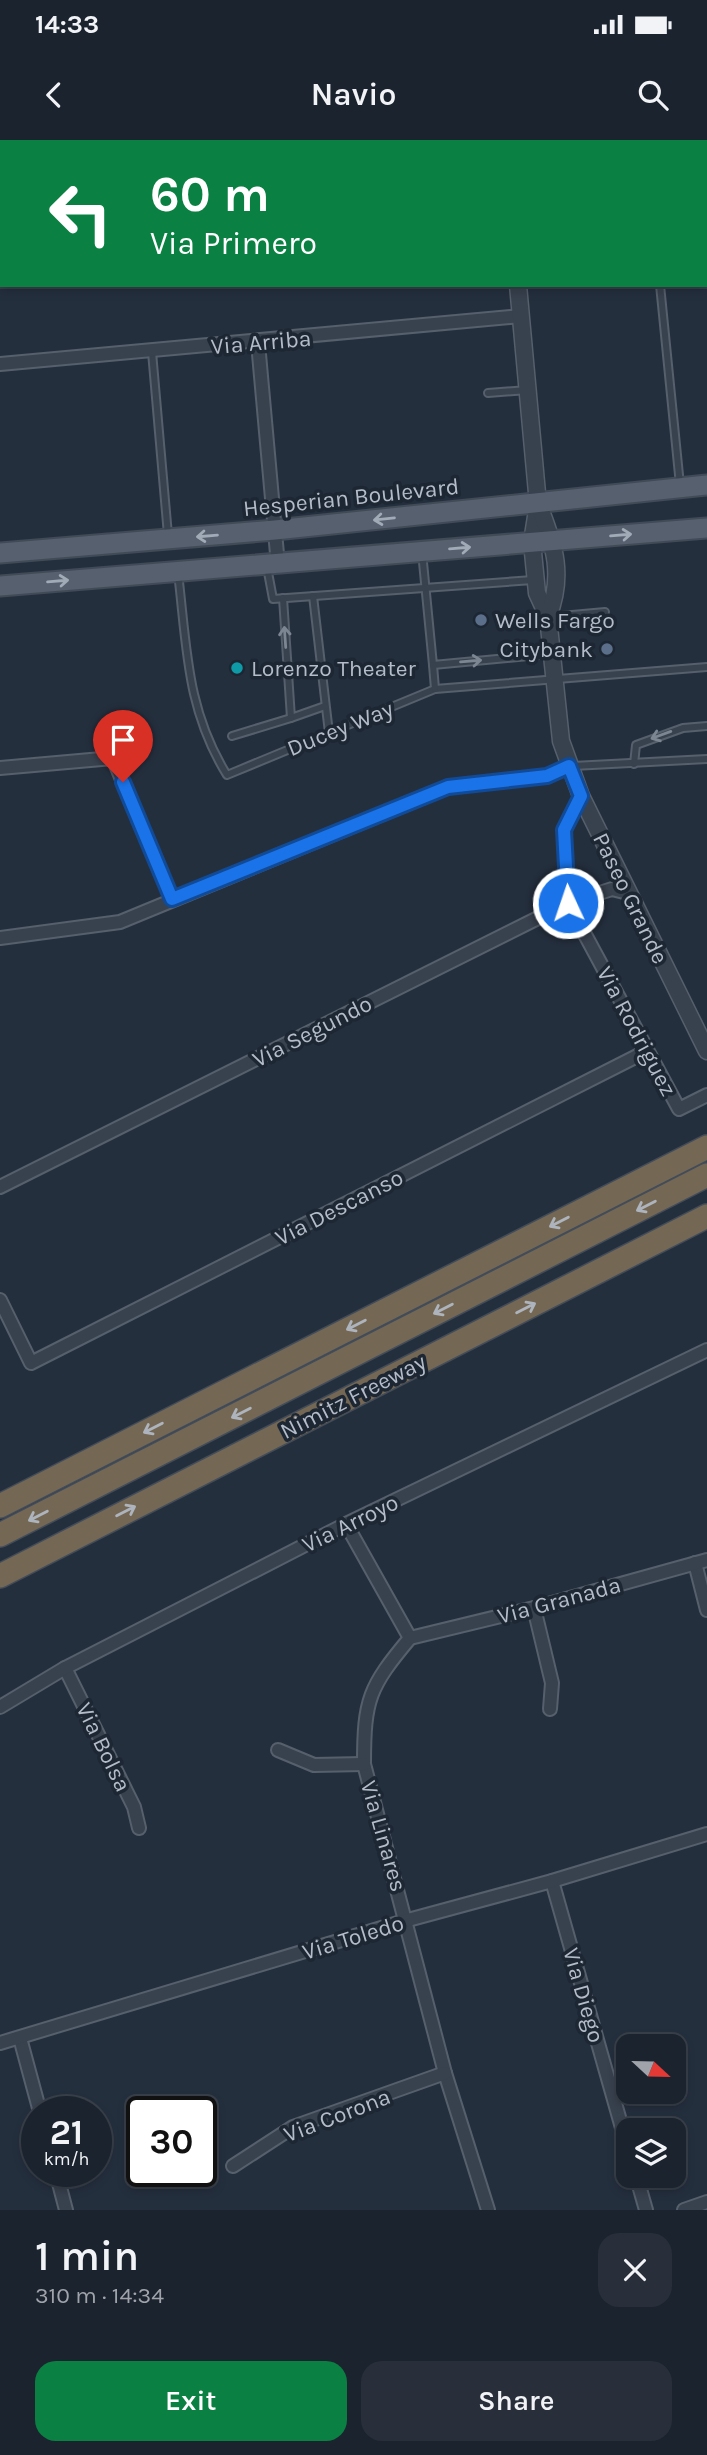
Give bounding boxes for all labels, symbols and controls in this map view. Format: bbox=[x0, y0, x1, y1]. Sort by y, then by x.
text: 14:33 bbox=[35, 9, 99, 40]
icon: back bbox=[35, 76, 73, 114]
text: Navio bbox=[311, 76, 396, 113]
icon: search bbox=[634, 76, 672, 114]
text: 60 m bbox=[150, 166, 270, 223]
icon: left bbox=[35, 168, 126, 259]
text: Via Primero bbox=[150, 225, 317, 262]
street label: Via Arriba bbox=[210, 325, 312, 360]
street label: Hesperian Boulevard bbox=[242, 473, 460, 522]
one-way arrow bbox=[373, 513, 396, 526]
one-way arrow bbox=[609, 528, 632, 541]
one-way arrow bbox=[196, 530, 219, 543]
one-way arrow bbox=[448, 541, 471, 554]
one-way arrow bbox=[47, 574, 69, 587]
place label: Wells Fargo bbox=[495, 607, 615, 634]
marker: Wells Fargo bbox=[473, 612, 489, 628]
one-way arrow bbox=[279, 626, 292, 649]
place label: Citybank bbox=[500, 636, 593, 663]
marker: Citybank bbox=[599, 641, 615, 657]
one-way arrow bbox=[459, 654, 482, 667]
place label: Lorenzo Theater bbox=[251, 655, 417, 682]
marker: Lorenzo Theater bbox=[229, 660, 245, 676]
street label: Ducey Way bbox=[283, 695, 398, 762]
pin bbox=[93, 710, 153, 782]
icon: arrive bbox=[104, 721, 142, 759]
one-way arrow bbox=[651, 730, 673, 743]
street label: Paseo Grande bbox=[587, 828, 674, 968]
position arrow bbox=[531, 866, 605, 940]
street label: Via Rodriguez bbox=[591, 962, 682, 1101]
street label: Via Segundo bbox=[248, 990, 377, 1073]
street label: Via Descanso bbox=[271, 1164, 408, 1251]
one-way arrow bbox=[636, 1200, 657, 1214]
one-way arrow bbox=[549, 1216, 570, 1230]
one-way arrow bbox=[515, 1301, 535, 1315]
one-way arrow bbox=[434, 1303, 454, 1317]
one-way arrow bbox=[346, 1319, 367, 1333]
street label: Nimitz Freeway bbox=[276, 1348, 431, 1445]
one-way arrow bbox=[231, 1406, 252, 1420]
one-way arrow bbox=[143, 1422, 164, 1436]
street label: Via Arroyo bbox=[298, 1489, 403, 1558]
one-way arrow bbox=[115, 1504, 136, 1518]
one-way arrow bbox=[28, 1510, 49, 1523]
street label: Via Granada bbox=[495, 1571, 624, 1630]
street label: Via Bolsa bbox=[70, 1698, 137, 1796]
street label: Via Linares bbox=[355, 1777, 412, 1895]
street label: Via Toledo bbox=[299, 1909, 407, 1966]
street label: Via Diego bbox=[557, 1945, 610, 2046]
north arrow bbox=[616, 2034, 686, 2104]
map controls bbox=[616, 2034, 686, 2188]
street label: Via Corona bbox=[280, 2083, 394, 2148]
speed limit sign: 30 bbox=[126, 2096, 217, 2187]
text: 21 bbox=[50, 2112, 83, 2153]
button: layers bbox=[616, 2118, 686, 2188]
text: km/h bbox=[44, 2148, 89, 2170]
text: 1 min bbox=[35, 2231, 139, 2281]
button: close bbox=[598, 2233, 672, 2307]
text: 310 m · 14:34 bbox=[35, 2282, 164, 2309]
button: Exit bbox=[35, 2361, 347, 2441]
button: Share bbox=[361, 2361, 672, 2441]

